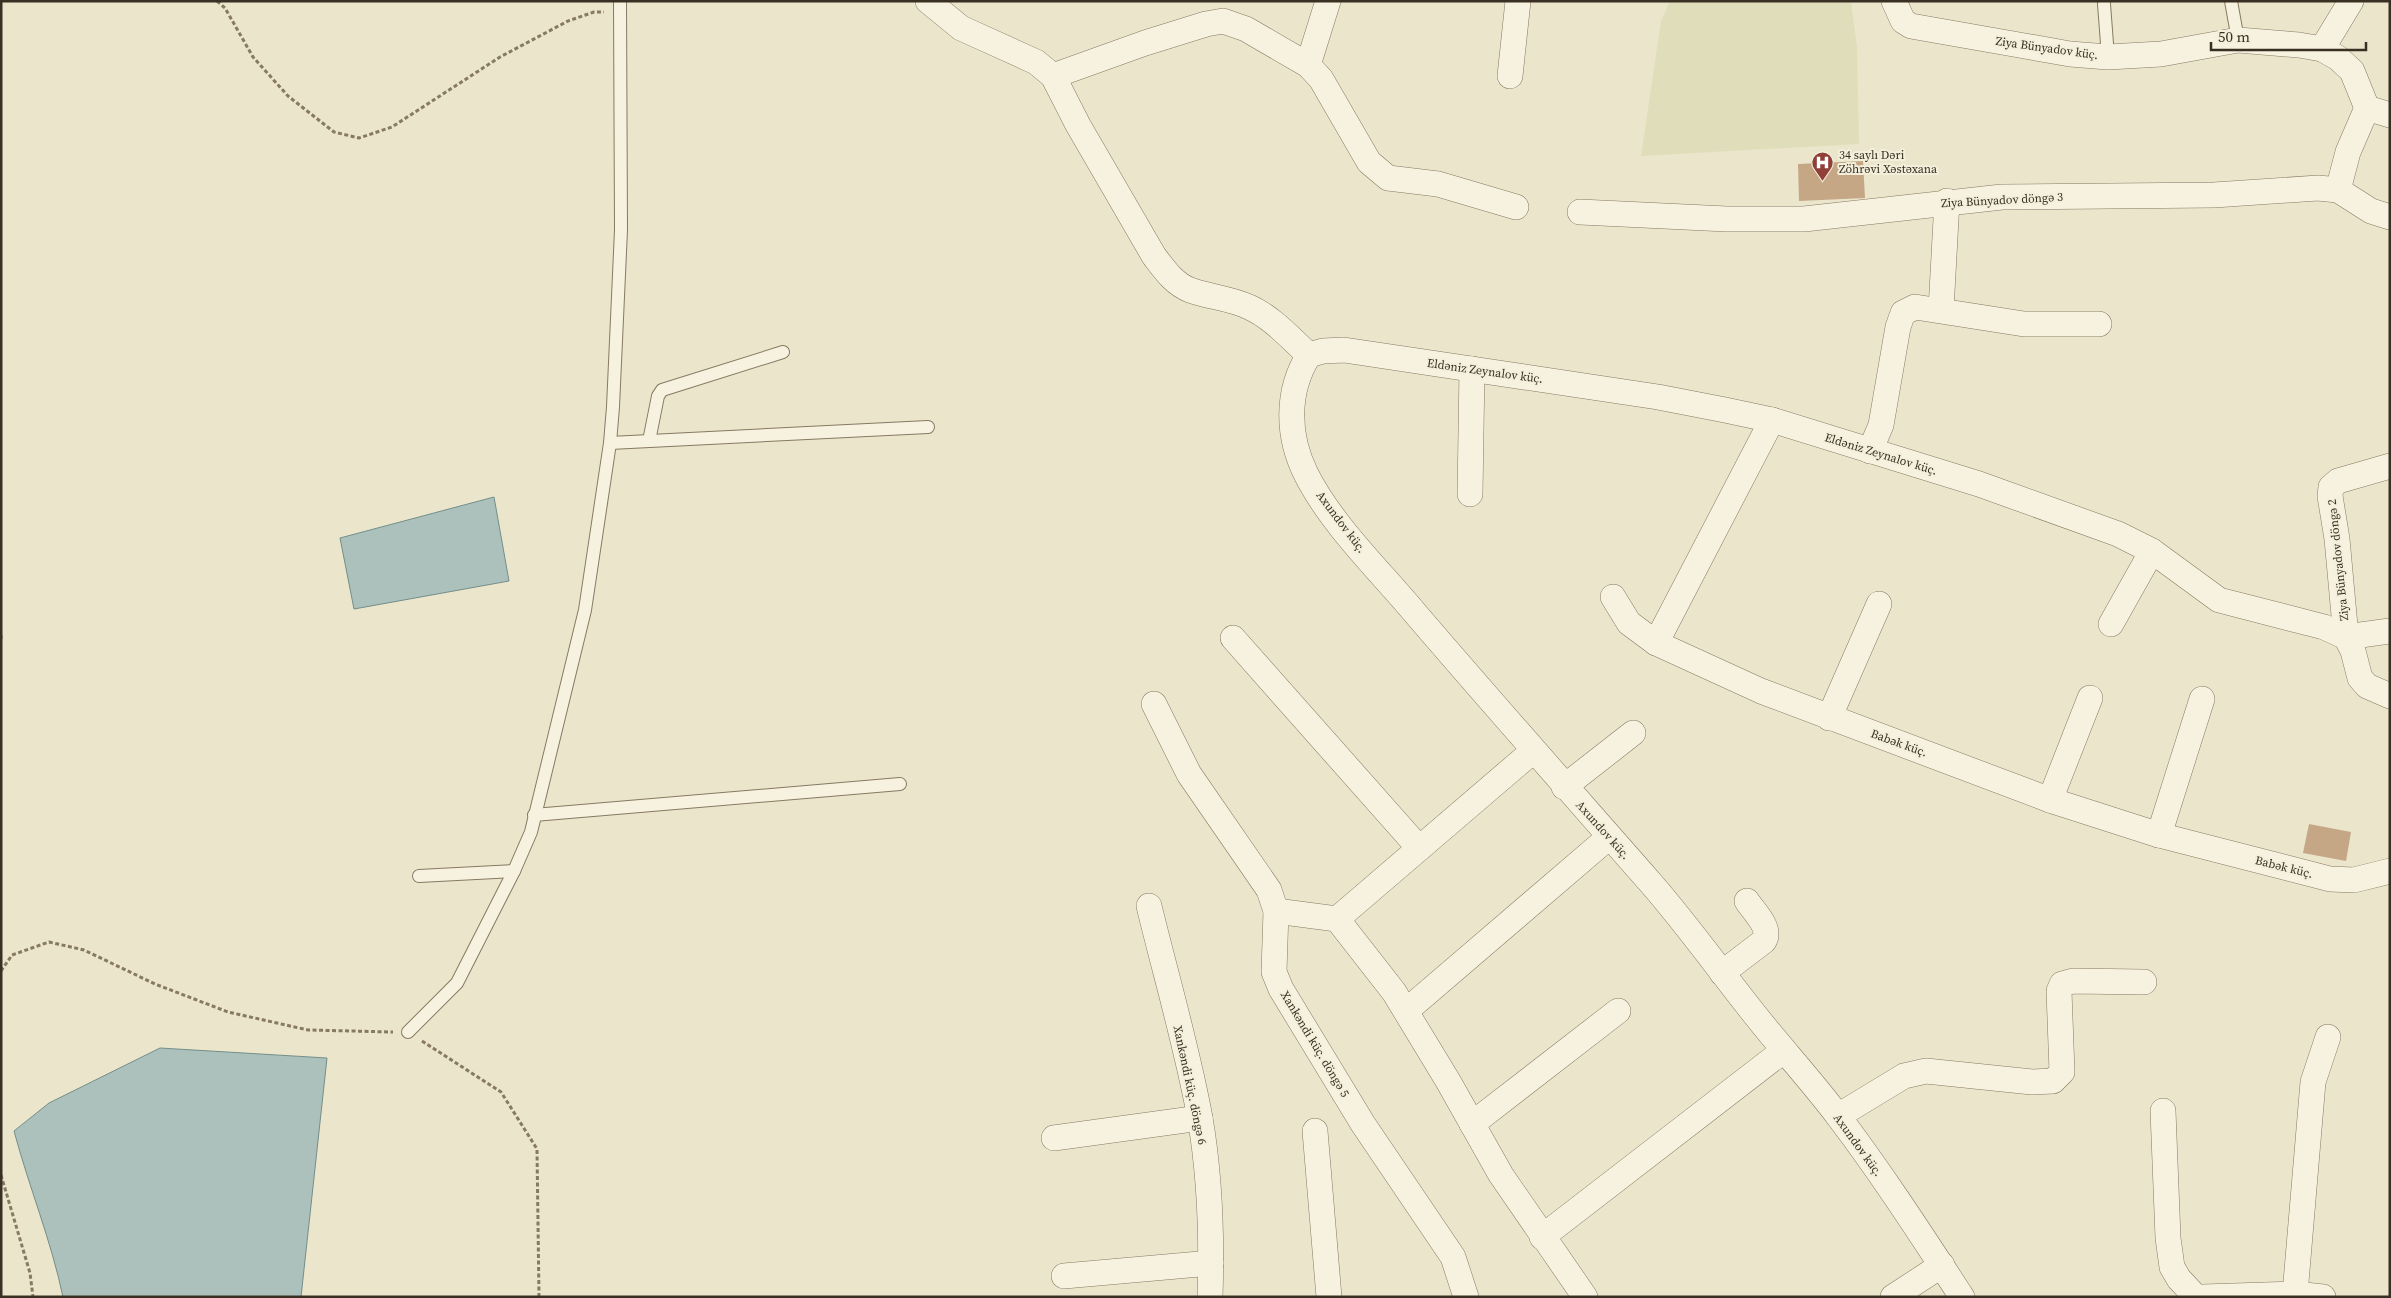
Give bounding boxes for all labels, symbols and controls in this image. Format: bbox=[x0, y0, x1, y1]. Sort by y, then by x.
scale bar bbox=[2211, 20, 2366, 52]
text: 50 m bbox=[2218, 26, 2250, 47]
street label: Ziya Bünyadov küç. bbox=[1995, 33, 2099, 63]
place label: 34 saylı Dəri Zöhrəvi Xəstəxana bbox=[1839, 147, 1938, 177]
hospital icon: 34 saylı Dəri Zöhrəvi Xəstəxana bbox=[1811, 150, 1835, 181]
street label: Ziya Bünyadov döngə 3 bbox=[1941, 189, 2063, 211]
street label: Eldəniz Zeynalov küç. bbox=[1426, 355, 1544, 387]
street label: Eldəniz Zeynalov küç. bbox=[1823, 429, 1939, 479]
street label: Axundov küç. bbox=[1312, 488, 1370, 556]
street label: Ziya Bünyadov döngə 2 bbox=[2324, 498, 2352, 622]
street label: Babək küç. bbox=[1869, 725, 1929, 761]
street label: Axundov küç. bbox=[1572, 797, 1634, 863]
street label: Babək küç. bbox=[2253, 852, 2315, 882]
street label: Xankəndi küç. döngə 5 bbox=[1277, 988, 1353, 1100]
street label: Xankəndi küç. döngə 6 bbox=[1170, 1024, 1210, 1146]
street label: Axundov küç. bbox=[1830, 1110, 1886, 1180]

